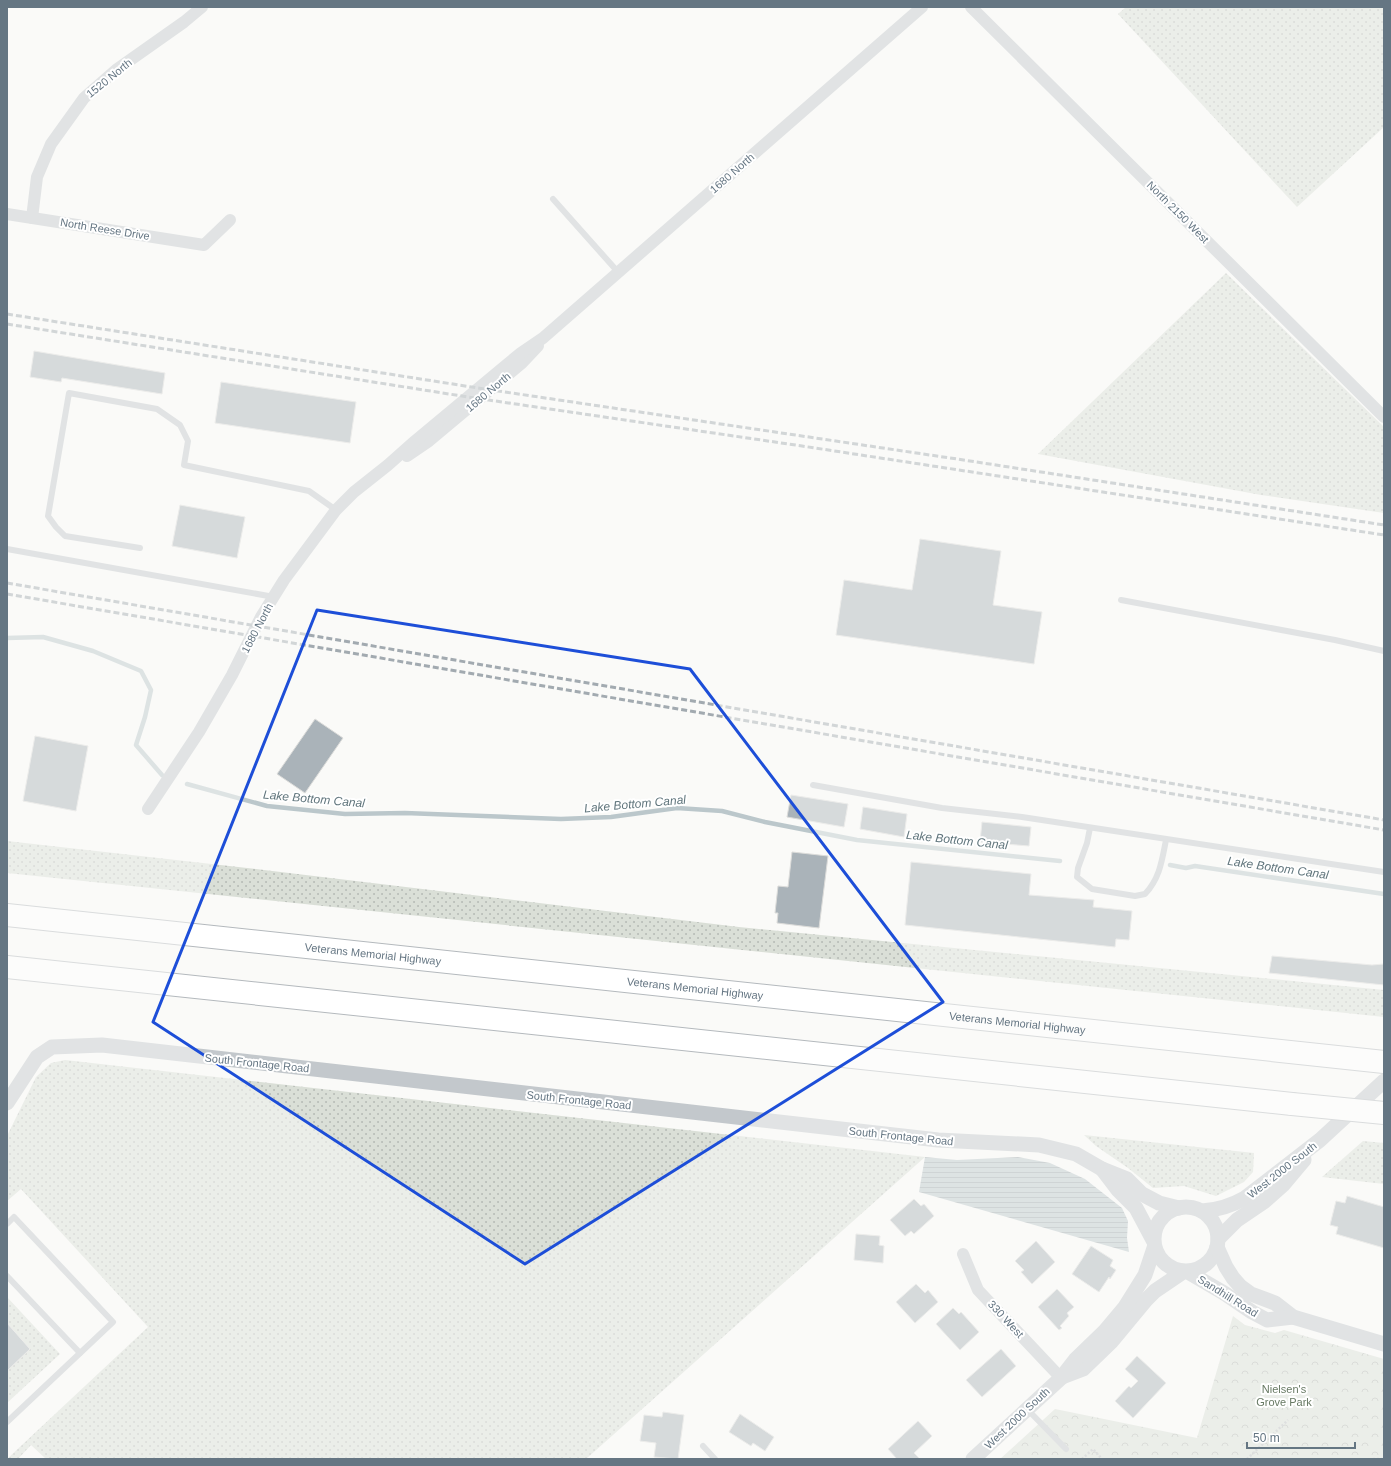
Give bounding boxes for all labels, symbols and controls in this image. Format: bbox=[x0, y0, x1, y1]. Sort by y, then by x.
street label: 1520 North bbox=[84, 56, 134, 100]
street label: 1680 North bbox=[708, 151, 756, 195]
street label: North 2150 West bbox=[1145, 179, 1211, 245]
street label: North Reese Drive bbox=[59, 216, 151, 242]
street label: 1680 North bbox=[463, 370, 513, 414]
street label: 1680 North bbox=[239, 601, 275, 655]
water label: Lake Bottom Canal bbox=[263, 788, 366, 810]
water label: Lake Bottom Canal bbox=[584, 793, 687, 815]
water label: Lake Bottom Canal bbox=[906, 828, 1009, 852]
water label: Lake Bottom Canal bbox=[1226, 854, 1330, 882]
street label: Veterans Memorial Highway bbox=[304, 941, 442, 967]
street label: Veterans Memorial Highway bbox=[626, 975, 764, 1002]
street label: Veterans Memorial Highway bbox=[948, 1010, 1087, 1036]
street label: South Frontage Road bbox=[204, 1052, 310, 1074]
street label: South Frontage Road bbox=[526, 1089, 632, 1111]
street label: South Frontage Road bbox=[848, 1125, 954, 1147]
street label: West 2000 South bbox=[1245, 1139, 1319, 1201]
street label: Sandhill Road bbox=[1196, 1273, 1260, 1319]
street label: 330 West bbox=[986, 1298, 1026, 1340]
park label: Nielsen's Grove Park bbox=[1256, 1383, 1312, 1408]
street label: West 2000 South bbox=[982, 1385, 1052, 1451]
scale bar bbox=[1247, 1424, 1355, 1450]
text: 50 m bbox=[1253, 1431, 1280, 1445]

